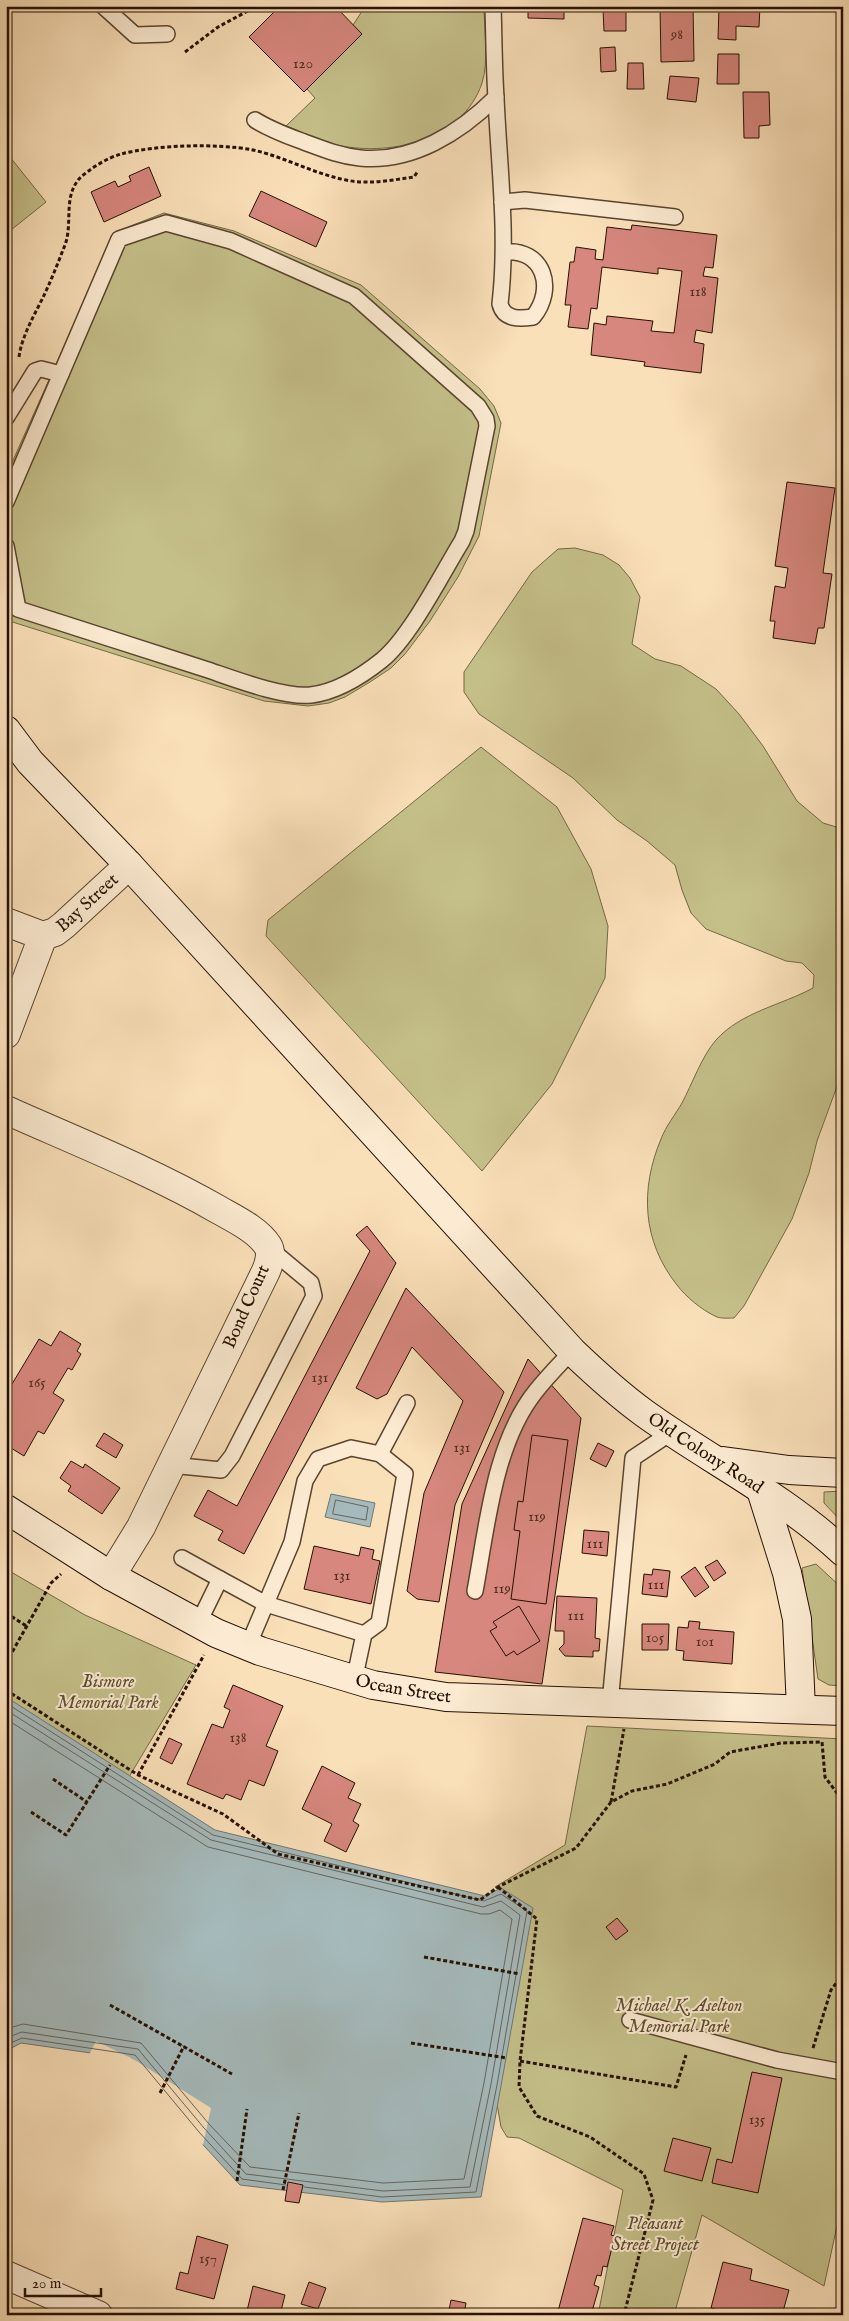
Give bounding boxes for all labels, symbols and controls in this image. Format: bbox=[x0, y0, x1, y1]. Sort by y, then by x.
house number: 98 bbox=[670, 25, 683, 44]
house number: 120 bbox=[293, 54, 313, 73]
house number: 118 bbox=[689, 282, 707, 301]
street label: Bay Street bbox=[52, 869, 124, 938]
street label: Bond Court bbox=[218, 1262, 276, 1352]
house number: 131 bbox=[312, 1368, 328, 1387]
house number: 165 bbox=[28, 1373, 46, 1392]
street label: Old Colony Road bbox=[643, 1408, 768, 1499]
house number: 131 bbox=[454, 1438, 470, 1457]
house number: 119 bbox=[528, 1507, 546, 1526]
house number: 111 bbox=[587, 1534, 603, 1553]
house number: 131 bbox=[334, 1566, 350, 1585]
house number: 111 bbox=[648, 1575, 664, 1594]
house number: 119 bbox=[493, 1579, 511, 1598]
house number: 111 bbox=[568, 1606, 584, 1625]
house number: 105 bbox=[646, 1628, 665, 1647]
house number: 101 bbox=[696, 1632, 714, 1651]
street label: Ocean Street bbox=[352, 1669, 451, 1709]
park label: Bismore Memorial Park bbox=[57, 1671, 159, 1715]
house number: 138 bbox=[229, 1728, 247, 1747]
park label: Michael K. Aselton Memorial Park bbox=[616, 1995, 742, 2039]
house number: 135 bbox=[749, 2110, 766, 2129]
park label: Pleasant Street Project bbox=[611, 2213, 700, 2257]
house number: 157 bbox=[199, 2249, 217, 2268]
scale bar bbox=[25, 2266, 101, 2298]
text: 20 m bbox=[32, 2274, 62, 2293]

